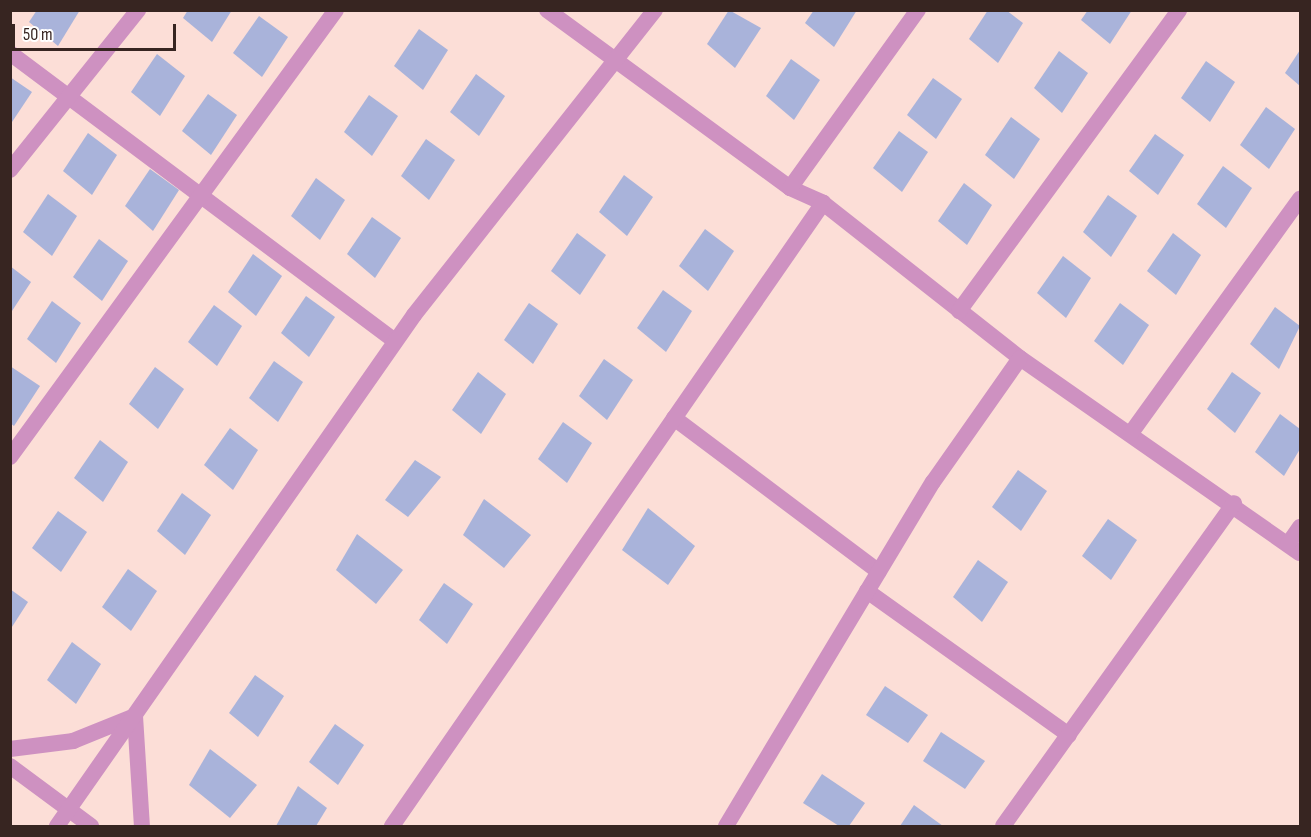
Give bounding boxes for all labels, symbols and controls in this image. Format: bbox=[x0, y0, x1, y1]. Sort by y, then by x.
scale bar bbox=[15, 12, 178, 50]
text: 50 m bbox=[23, 24, 53, 45]

